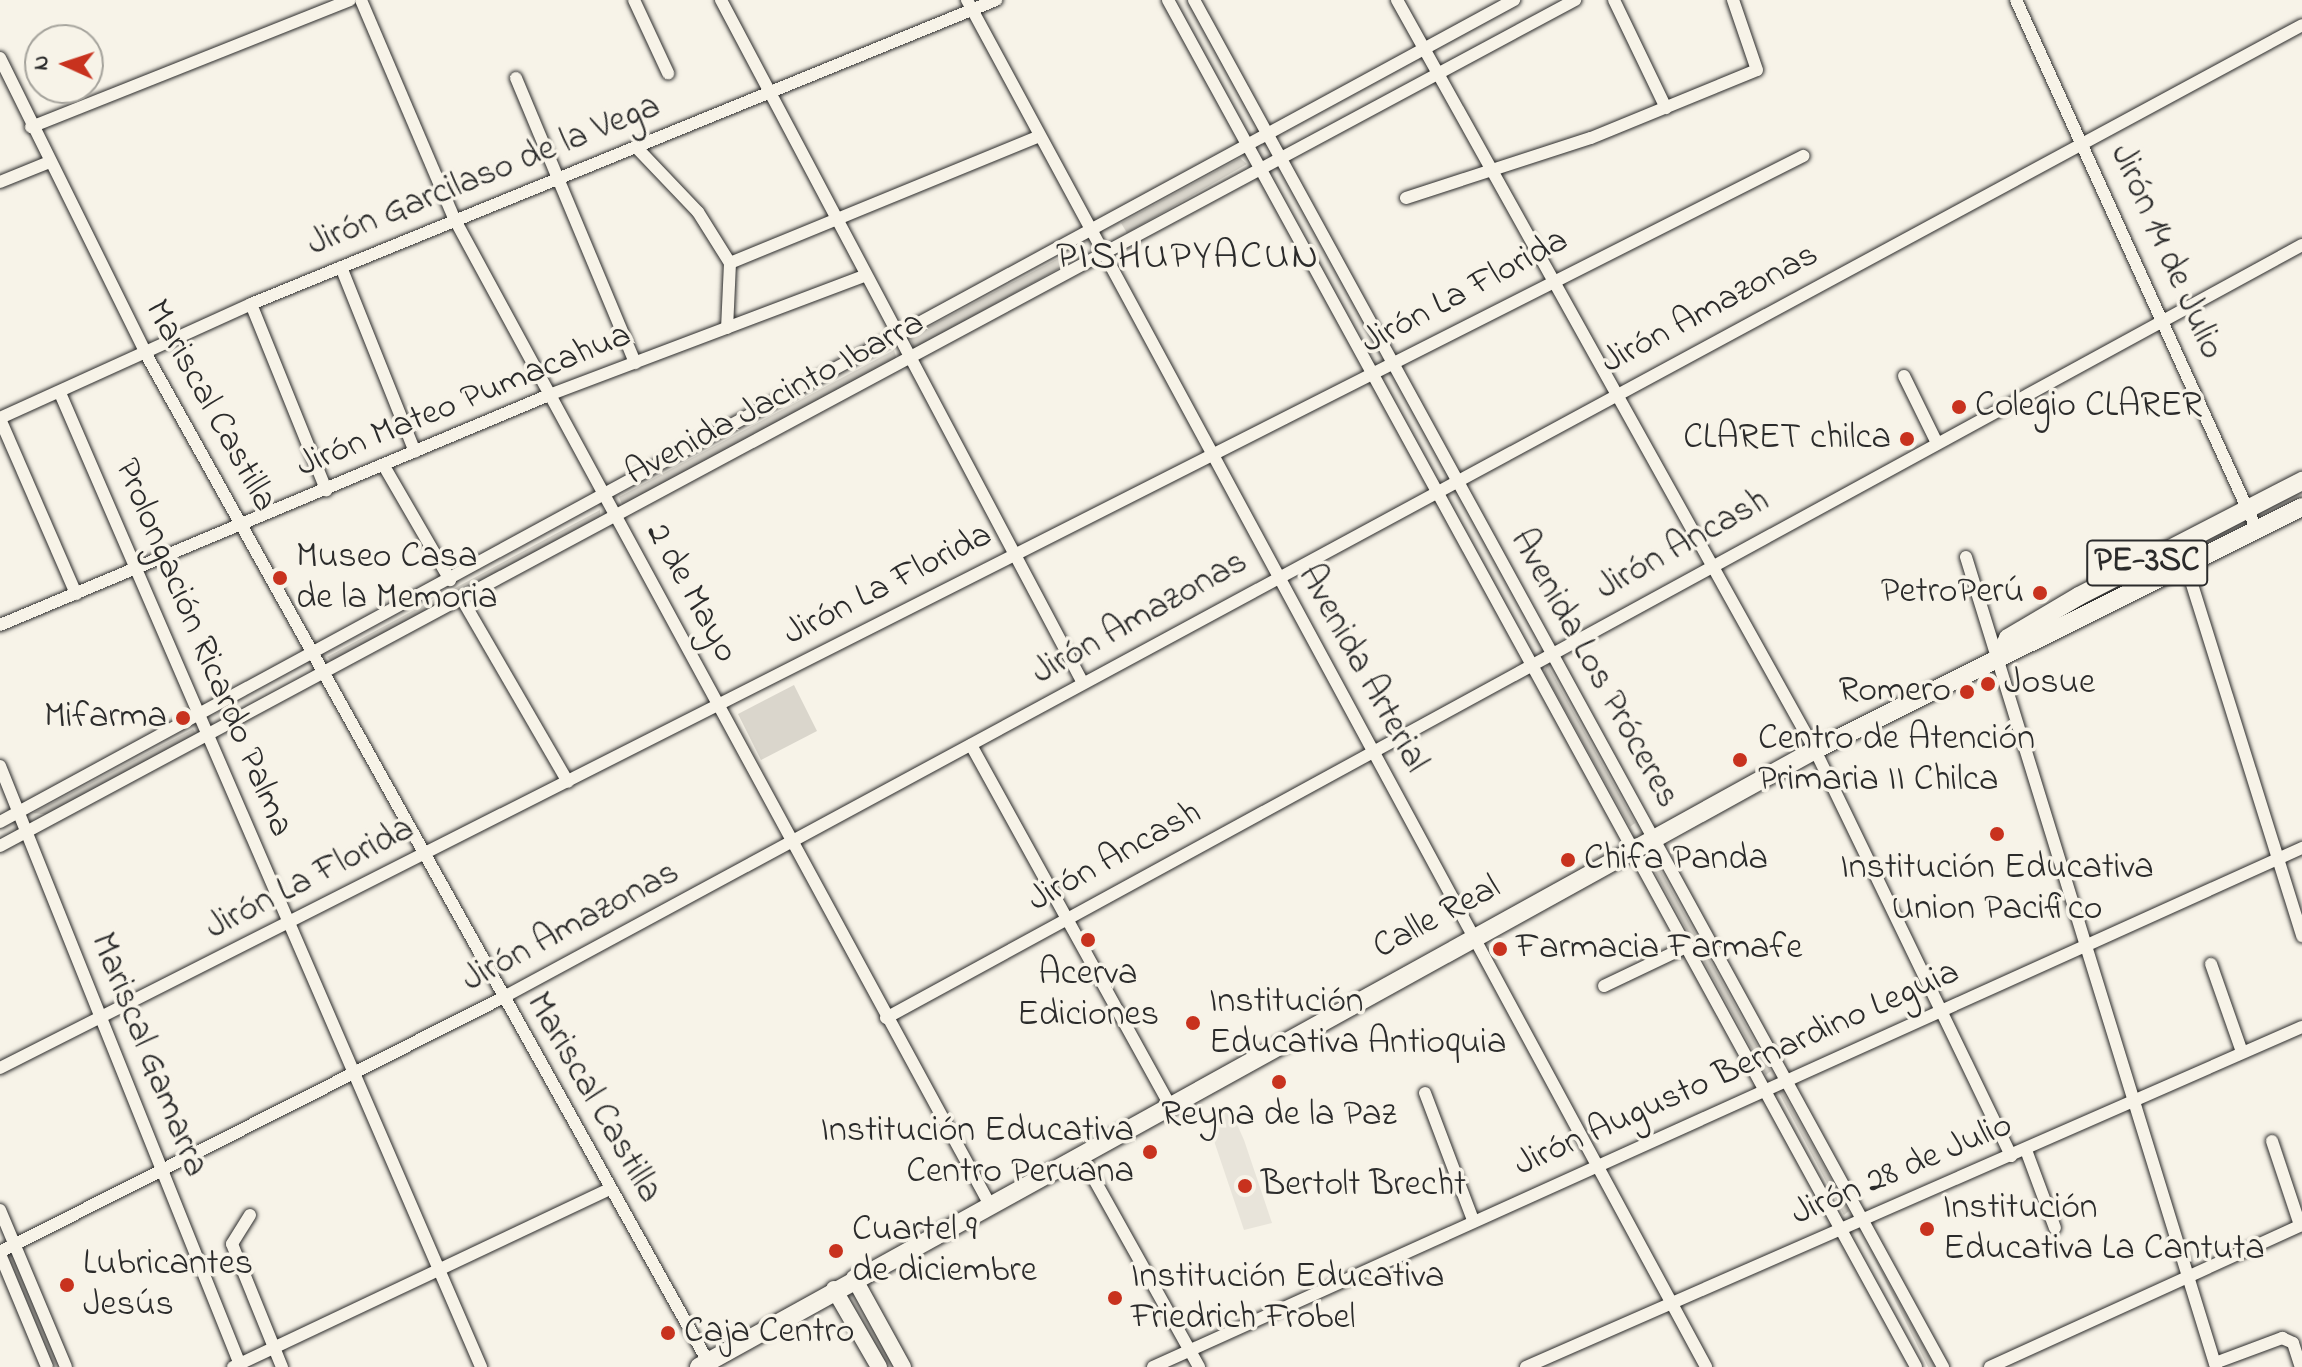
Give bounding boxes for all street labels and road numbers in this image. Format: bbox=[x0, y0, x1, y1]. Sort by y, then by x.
street label: Jirón Garcilaso de la Vega bbox=[301, 85, 667, 267]
street label: Jirón 14 de Julio bbox=[2099, 138, 2233, 366]
street label: Jirón La Florida bbox=[1354, 219, 1576, 365]
street label: Jirón Amazonas bbox=[1594, 234, 1826, 384]
street label: Mariscal Castilla bbox=[134, 293, 286, 519]
street label: Avenida Jacinto Ibarra bbox=[618, 302, 932, 496]
street label: Jirón Mateo Pumacahua bbox=[290, 314, 638, 488]
street label: Prolongación Ricardo Palma bbox=[104, 453, 302, 843]
street label: Jirón Ancash bbox=[1589, 480, 1777, 610]
street label: Jirón La Florida bbox=[777, 514, 999, 656]
street label: 2 de Mayo bbox=[635, 515, 747, 671]
street label: Avenida Los Próceres bbox=[1500, 522, 1688, 816]
road number: PE-3SC bbox=[2085, 533, 2209, 593]
street label: Jirón Amazonas bbox=[1025, 541, 1255, 695]
street label: Avenida Arterial bbox=[1287, 558, 1437, 780]
street label: Jirón Ancash bbox=[1021, 792, 1209, 922]
street label: Jirón La Florida bbox=[199, 808, 421, 950]
street label: Jirón Amazonas bbox=[455, 852, 687, 1002]
street label: Calle Real bbox=[1366, 867, 1508, 969]
street label: Mariscal Gamarra bbox=[79, 927, 217, 1183]
street label: Jirón Augusto Bernardino Leguia bbox=[1508, 951, 1966, 1187]
street label: Mariscal Castilla bbox=[515, 985, 671, 1211]
street label: Jirón 28 de Julio bbox=[1785, 1104, 2019, 1236]

